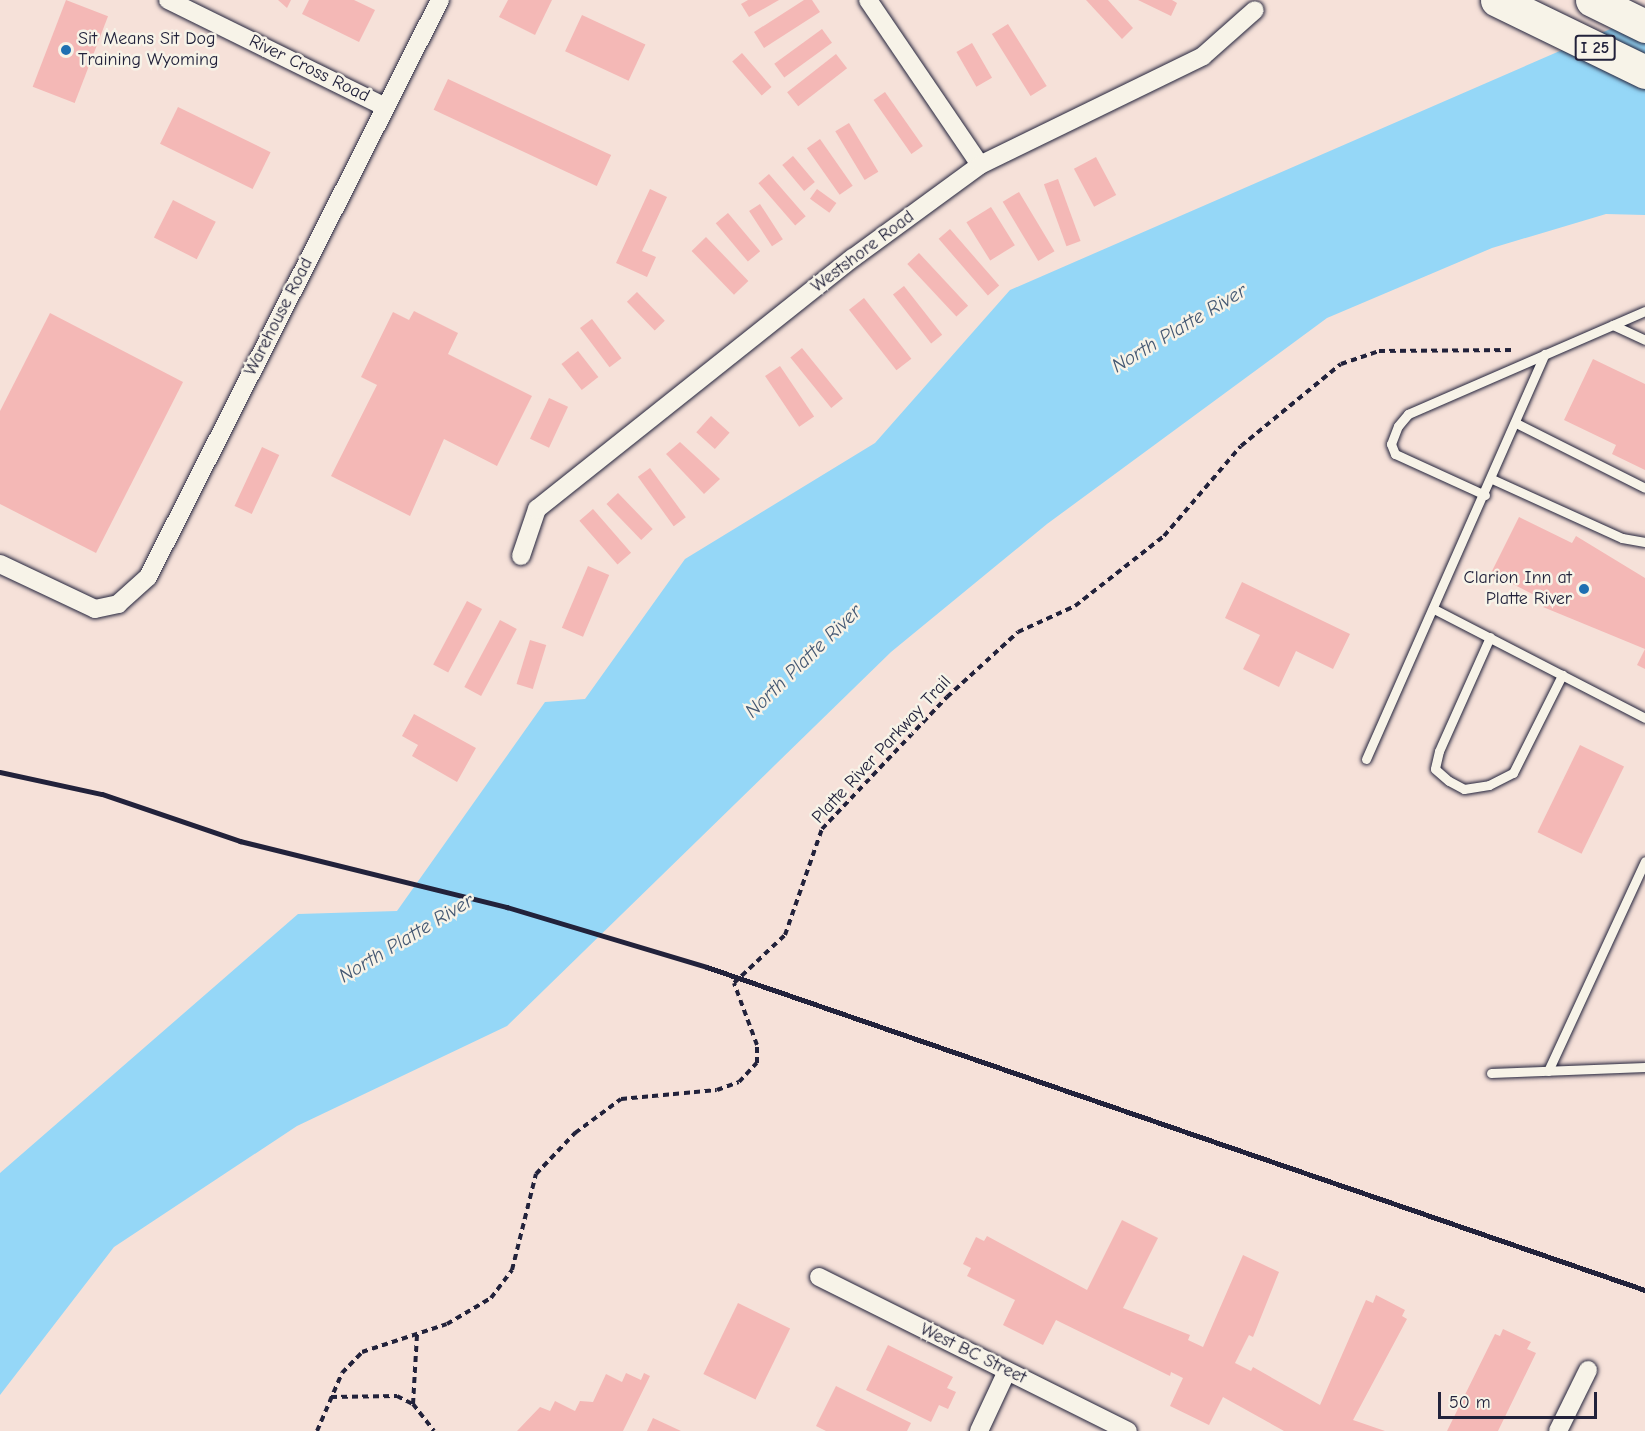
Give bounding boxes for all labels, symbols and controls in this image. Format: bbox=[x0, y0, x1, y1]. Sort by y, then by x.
place label: Sit Means Sit Dog Training Wyoming bbox=[78, 29, 218, 72]
street label: River Cross Road bbox=[245, 31, 373, 107]
road number: I 25 bbox=[1574, 35, 1616, 61]
marker: Sit Means Sit Dog Training Wyoming bbox=[59, 43, 73, 57]
street label: Westshore Road bbox=[807, 206, 919, 298]
street label: Warehouse Road bbox=[240, 255, 318, 379]
water label: North Platte River bbox=[1107, 278, 1251, 378]
place label: Clarion Inn at Platte River bbox=[1464, 568, 1572, 610]
marker: Clarion Inn at Platte River bbox=[1577, 582, 1591, 596]
water label: North Platte River bbox=[740, 599, 866, 723]
street label: Platte River Parkway Trail bbox=[808, 672, 956, 828]
water label: North Platte River bbox=[334, 888, 478, 988]
street label: West BC Street bbox=[916, 1319, 1030, 1389]
scale bar bbox=[1441, 1380, 1600, 1418]
text: 50 m bbox=[1449, 1392, 1491, 1413]

